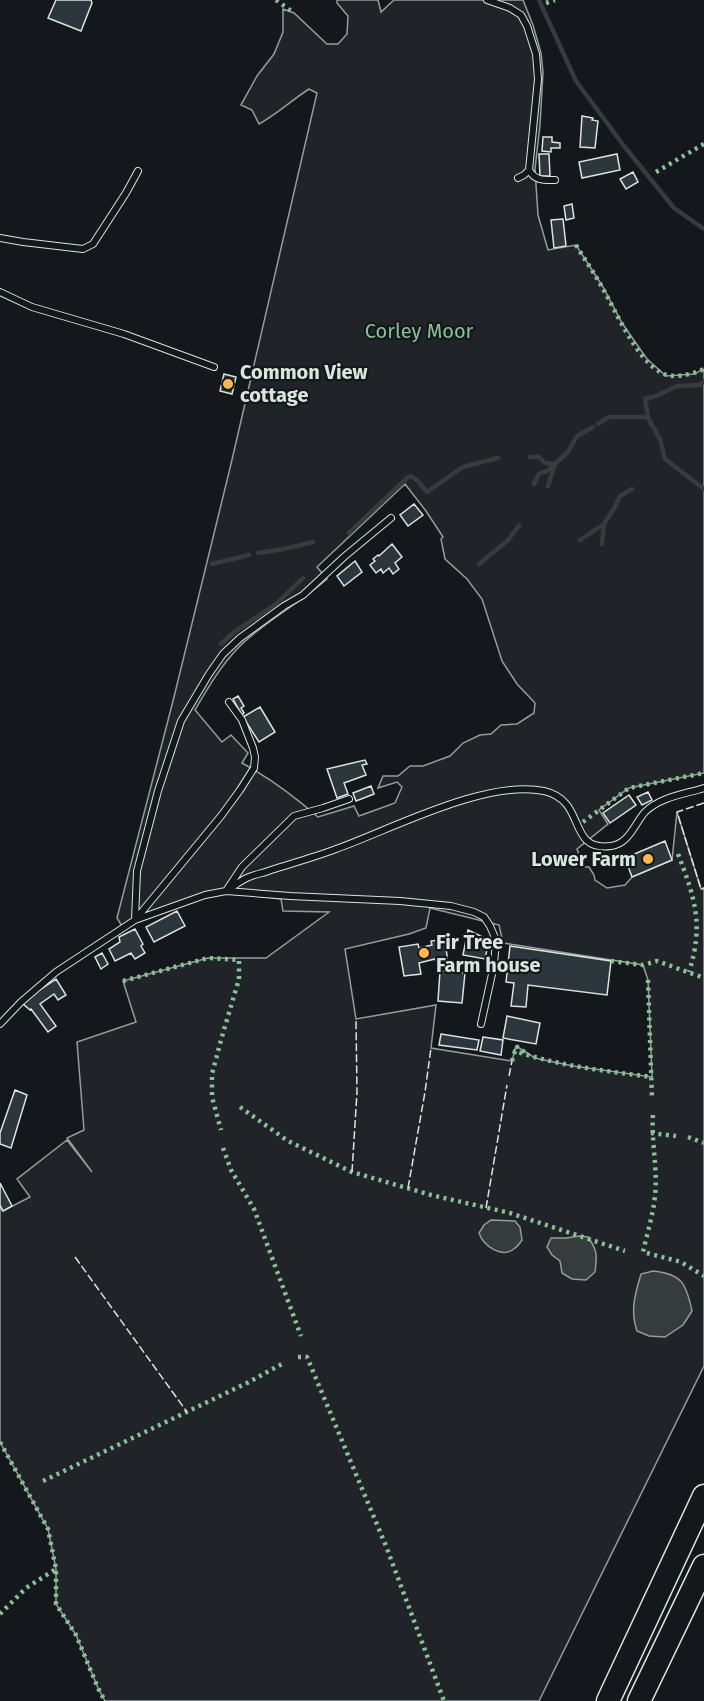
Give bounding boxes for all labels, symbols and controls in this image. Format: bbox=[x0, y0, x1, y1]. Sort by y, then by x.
park label: Corley Moor bbox=[365, 319, 474, 343]
place label: Common View cottage bbox=[240, 360, 368, 407]
marker: Common View cottage bbox=[221, 377, 235, 391]
place label: Lower Farm bbox=[531, 847, 636, 871]
marker: Lower Farm bbox=[641, 852, 655, 866]
place label: Fir Tree Farm house bbox=[436, 930, 541, 977]
marker: Fir Tree Farm house bbox=[417, 946, 431, 960]

